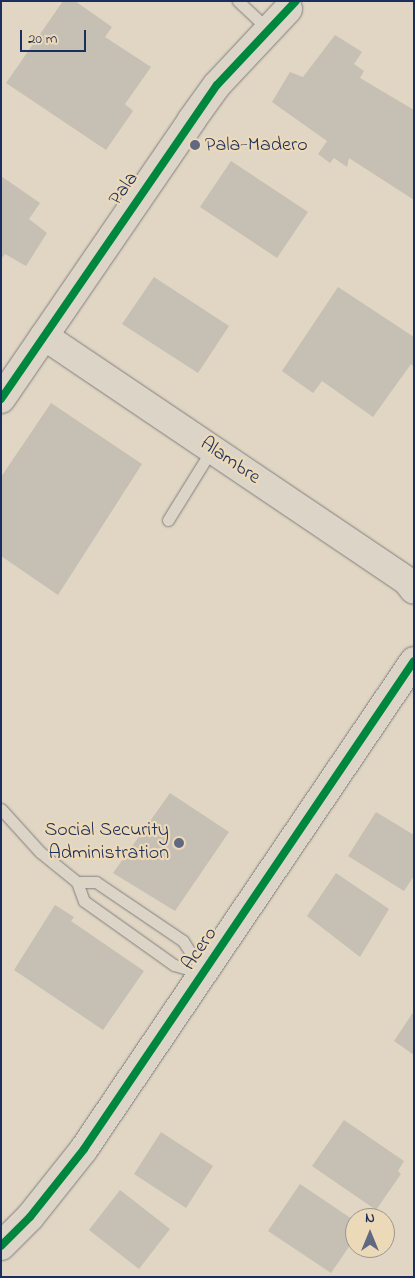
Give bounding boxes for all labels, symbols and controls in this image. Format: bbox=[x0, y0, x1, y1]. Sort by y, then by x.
scale bar bbox=[22, 20, 89, 52]
text: 20 m bbox=[28, 28, 57, 50]
place label: Pala-Madero bbox=[205, 133, 308, 157]
marker: Pala-Madero bbox=[189, 139, 201, 151]
street label: Pala bbox=[104, 168, 144, 210]
street label: Alambre bbox=[195, 432, 265, 490]
place label: Social Security Administration bbox=[44, 819, 169, 866]
marker: Social Security Administration bbox=[173, 837, 185, 849]
street label: Acero bbox=[177, 923, 223, 975]
north arrow bbox=[345, 1208, 395, 1258]
text: N bbox=[365, 1208, 375, 1229]

